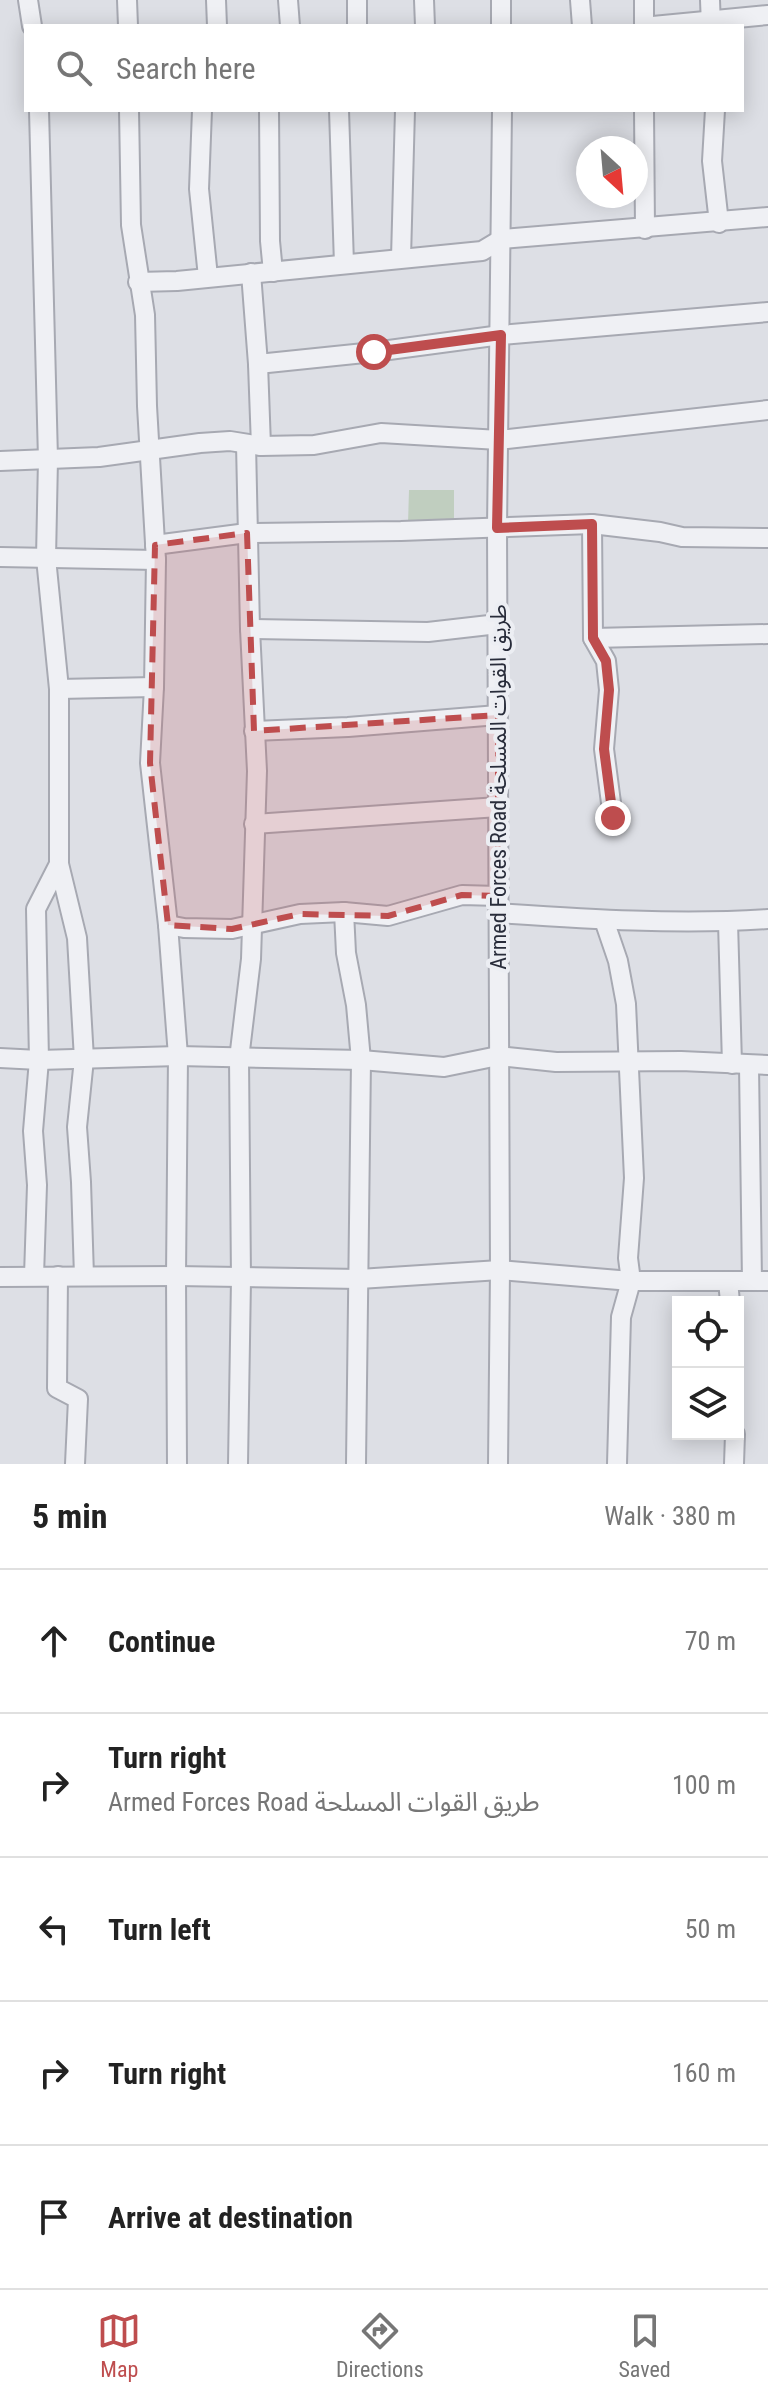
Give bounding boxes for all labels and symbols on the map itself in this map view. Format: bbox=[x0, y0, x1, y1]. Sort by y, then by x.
north arrow bbox=[576, 136, 648, 208]
route start bbox=[356, 334, 392, 370]
street label: Armed Forces Road طريق القوات المسلحة bbox=[486, 604, 512, 970]
route end bbox=[595, 800, 631, 836]

